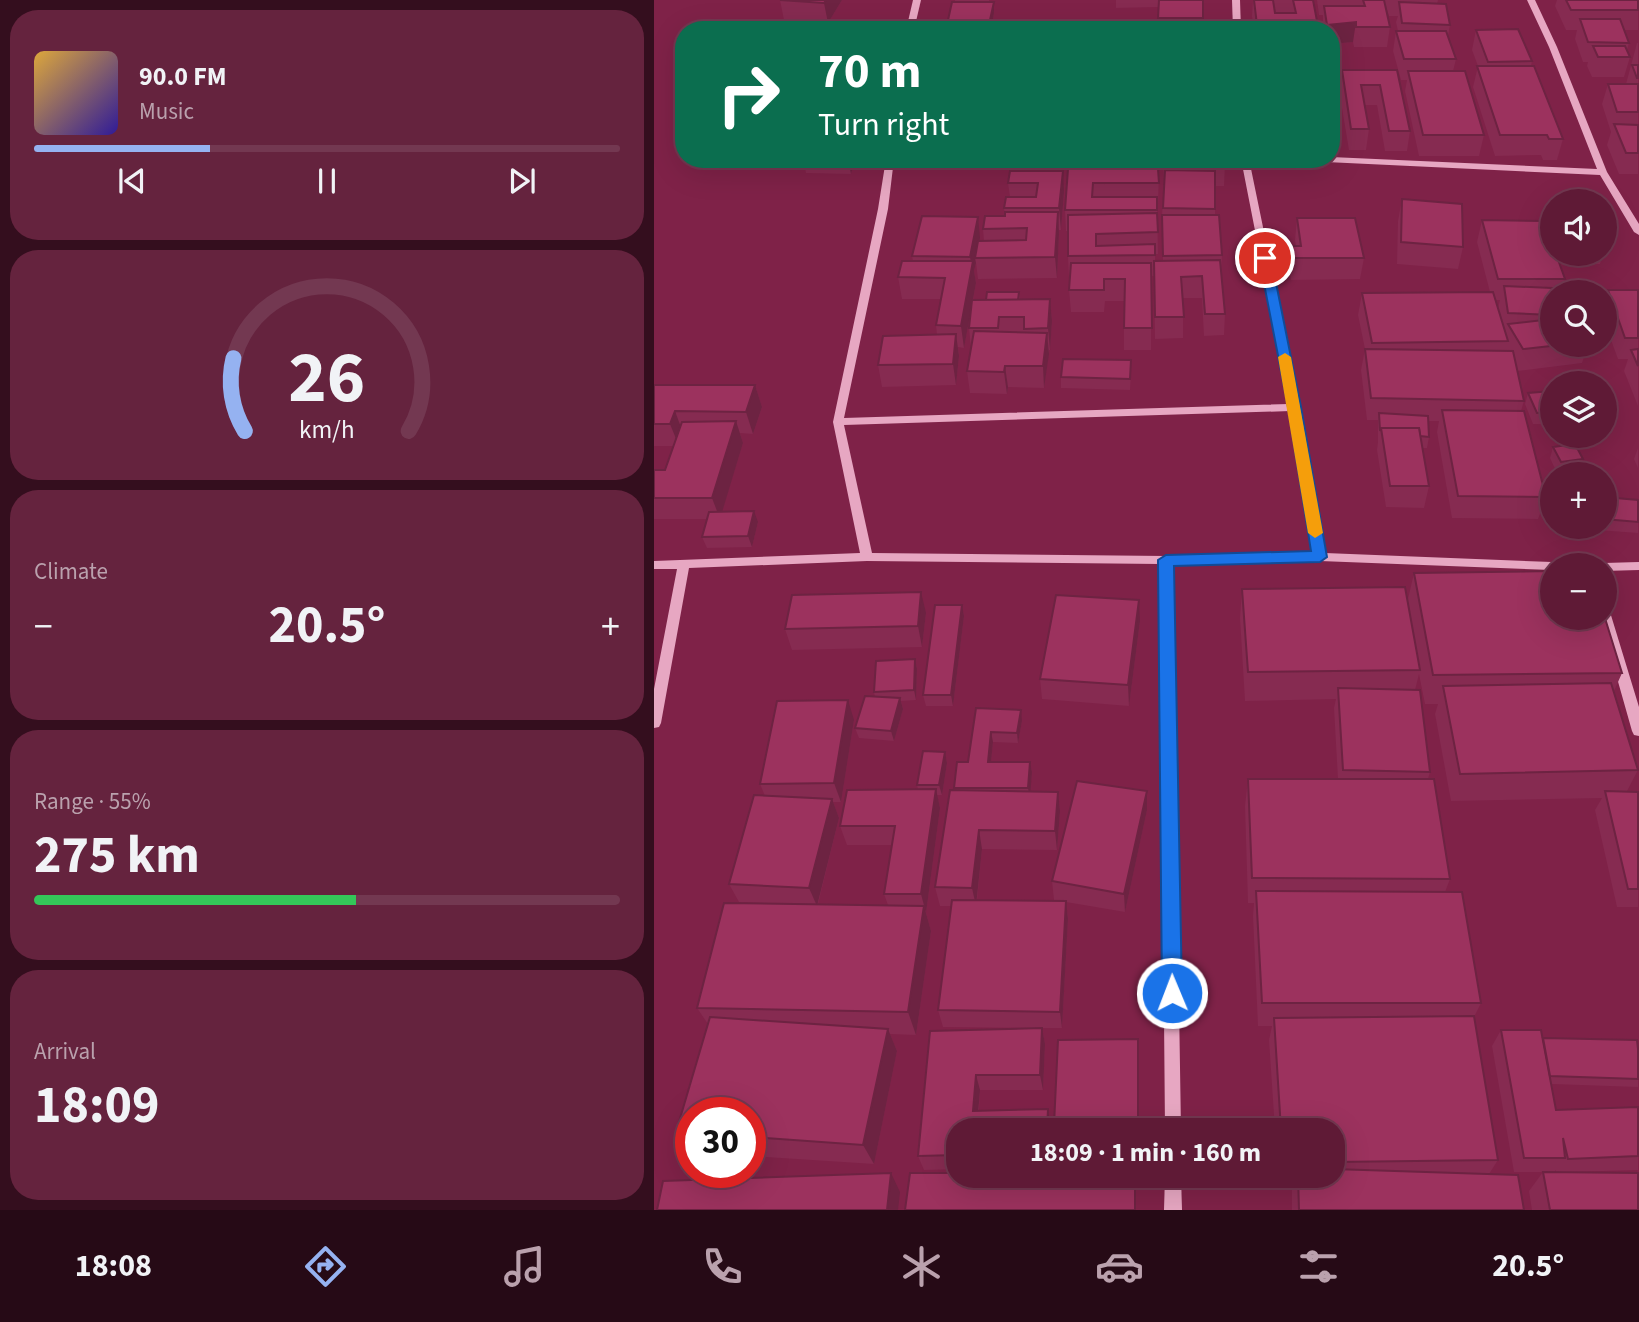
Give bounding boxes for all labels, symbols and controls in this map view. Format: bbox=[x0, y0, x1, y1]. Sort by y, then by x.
text: 70 m bbox=[818, 37, 922, 107]
icon: right bbox=[703, 49, 794, 140]
text: 90.0 FM bbox=[139, 58, 227, 95]
text: Music bbox=[139, 95, 194, 128]
text: Turn right bbox=[818, 102, 949, 148]
icon: previous bbox=[113, 162, 151, 200]
icon: pause bbox=[308, 162, 346, 200]
icon: next bbox=[503, 162, 541, 200]
map controls bbox=[1540, 189, 1617, 630]
button: sound bbox=[1540, 189, 1617, 266]
pin bbox=[1235, 228, 1295, 288]
icon: arrive bbox=[1246, 239, 1284, 277]
button: search bbox=[1540, 280, 1617, 357]
text: 26 bbox=[289, 326, 365, 430]
button: layers bbox=[1540, 371, 1617, 448]
text: km/h bbox=[299, 412, 355, 448]
button: + bbox=[1540, 462, 1617, 539]
button: − bbox=[1540, 553, 1617, 630]
text: Climate bbox=[34, 555, 108, 588]
text: 20.5° bbox=[269, 589, 385, 663]
text: − bbox=[34, 600, 53, 654]
text: + bbox=[601, 600, 620, 654]
text: Range · 55% bbox=[34, 785, 151, 818]
text: 275 km bbox=[34, 819, 200, 893]
position arrow bbox=[1135, 956, 1209, 1030]
text: Arrival bbox=[34, 1035, 96, 1068]
text: 18:09 bbox=[34, 1069, 159, 1143]
speed limit sign: 30 bbox=[675, 1097, 766, 1188]
text: 18:09 · 1 min · 160 m bbox=[1030, 1134, 1261, 1171]
icon: directions bbox=[301, 1242, 350, 1291]
icon: music bbox=[500, 1242, 549, 1291]
icon: phone bbox=[698, 1242, 747, 1291]
icon: climate bbox=[897, 1242, 946, 1291]
icon: car bbox=[1095, 1242, 1144, 1291]
icon: filters bbox=[1294, 1242, 1343, 1291]
text: 18:08 bbox=[75, 1243, 152, 1289]
text: 20.5° bbox=[1492, 1243, 1564, 1289]

